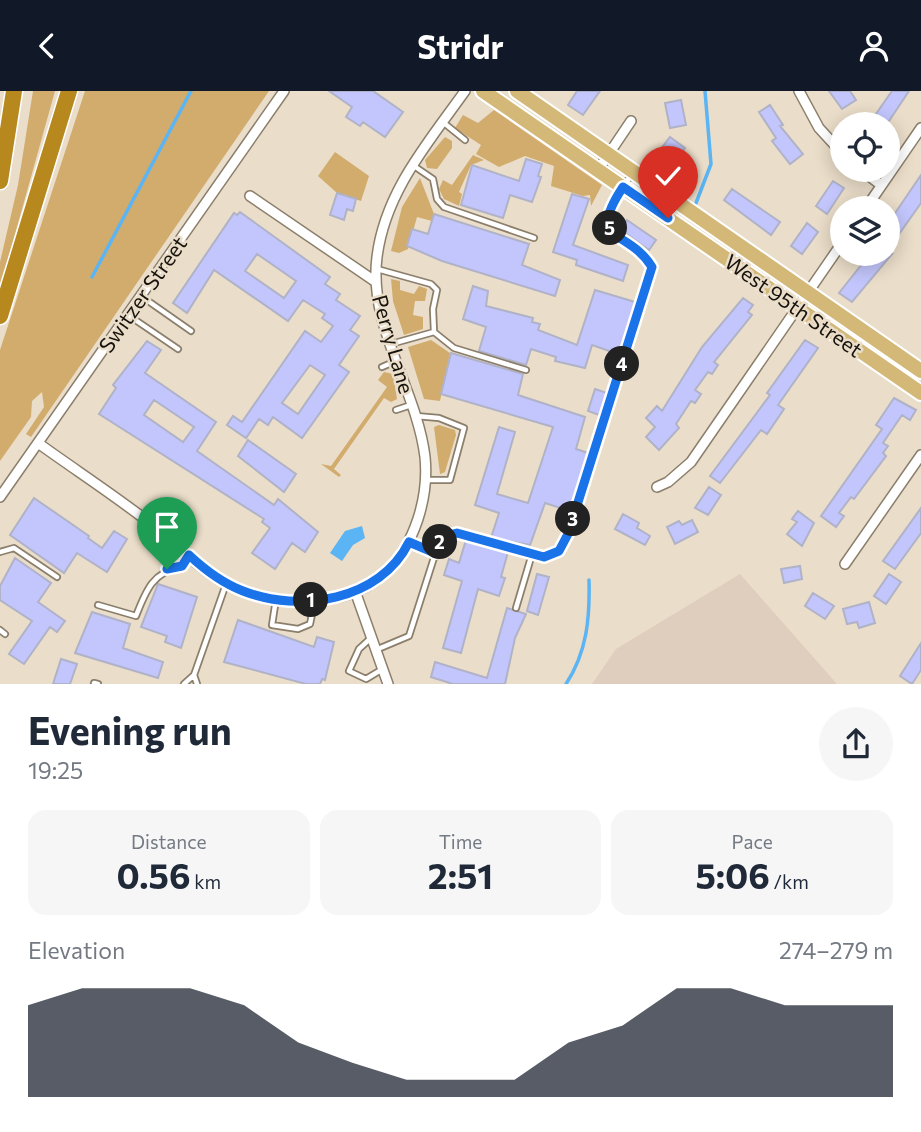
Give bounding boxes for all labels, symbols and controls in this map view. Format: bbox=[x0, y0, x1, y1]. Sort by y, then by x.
text: Stridr bbox=[417, 26, 504, 66]
icon: back bbox=[28, 27, 66, 65]
icon: person bbox=[855, 27, 893, 65]
map controls bbox=[830, 112, 900, 266]
button: locate bbox=[830, 112, 900, 182]
pin bbox=[638, 146, 698, 218]
icon: check bbox=[649, 157, 687, 195]
button: layers bbox=[830, 196, 900, 266]
pin: 5 bbox=[592, 211, 628, 245]
text: 5 bbox=[604, 216, 615, 239]
street label: Switzer Street bbox=[93, 231, 191, 357]
street label: West 95th Street bbox=[720, 248, 868, 362]
street label: Perry Lane bbox=[368, 292, 420, 396]
pin: 4 bbox=[604, 347, 640, 381]
text: 4 bbox=[616, 352, 627, 375]
pin bbox=[137, 497, 197, 569]
pin: 3 bbox=[556, 501, 590, 537]
text: 3 bbox=[567, 507, 578, 530]
icon: arrive bbox=[148, 508, 186, 546]
pin: 2 bbox=[422, 525, 458, 559]
text: 2 bbox=[434, 530, 445, 553]
pin: 1 bbox=[294, 582, 328, 617]
text: 1 bbox=[306, 588, 315, 611]
text: Evening run bbox=[28, 706, 232, 753]
button: share bbox=[819, 707, 893, 781]
text: 19:25 bbox=[28, 756, 83, 784]
text: Distance bbox=[131, 830, 207, 853]
text: Time bbox=[439, 830, 482, 853]
text: Pace bbox=[732, 830, 773, 853]
text: 0.56 bbox=[117, 853, 191, 896]
text: 2:51 bbox=[428, 853, 493, 896]
text: 5:06 bbox=[695, 853, 770, 896]
text: km bbox=[191, 870, 221, 893]
text: /km bbox=[770, 870, 809, 893]
text: Elevation bbox=[28, 936, 125, 964]
text: 274–279 m bbox=[779, 936, 893, 964]

